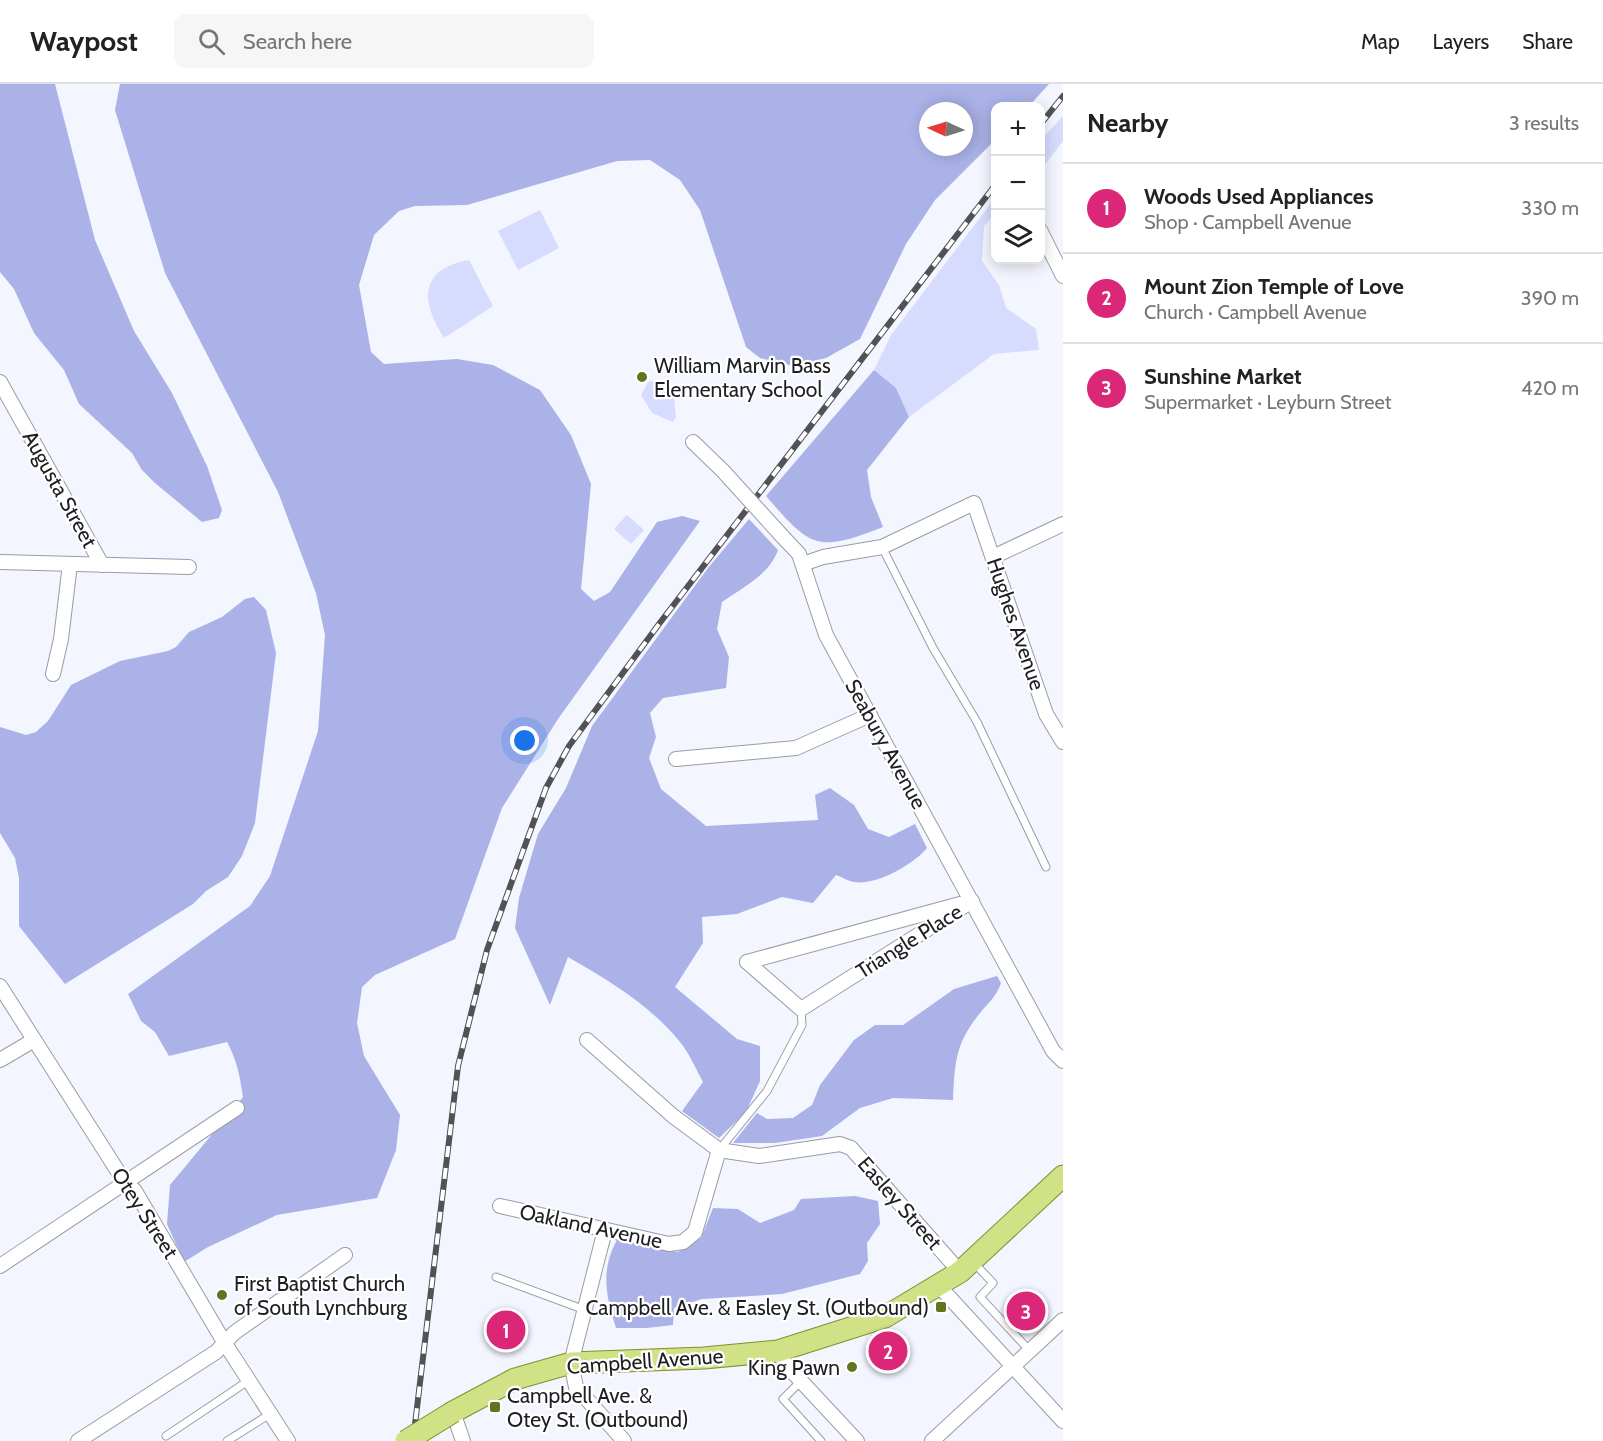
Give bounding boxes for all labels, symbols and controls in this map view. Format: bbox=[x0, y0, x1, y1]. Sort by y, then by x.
search box bbox=[174, 14, 594, 68]
text: Waypost bbox=[30, 24, 138, 58]
icon: search bbox=[195, 25, 228, 58]
text: Search here bbox=[243, 28, 352, 55]
text: Map bbox=[1361, 29, 1400, 54]
text: Layers bbox=[1433, 29, 1489, 54]
text: Share bbox=[1522, 29, 1573, 54]
north arrow bbox=[919, 102, 973, 156]
map controls bbox=[991, 102, 1045, 264]
button: + bbox=[991, 102, 1045, 156]
text: Nearby bbox=[1087, 107, 1168, 139]
text: 3 results bbox=[1509, 111, 1579, 135]
button: − bbox=[991, 156, 1045, 210]
text: Woods Used Appliances bbox=[1144, 183, 1374, 210]
text: 1 bbox=[1103, 196, 1110, 220]
text: 330 m bbox=[1521, 196, 1579, 220]
button: layers bbox=[991, 210, 1045, 264]
text: Shop · Campbell Avenue bbox=[1144, 210, 1352, 234]
text: Mount Zion Temple of Love bbox=[1144, 273, 1404, 300]
text: 2 bbox=[1101, 286, 1112, 310]
text: 390 m bbox=[1521, 286, 1579, 310]
text: Church · Campbell Avenue bbox=[1144, 300, 1367, 324]
place label: William Marvin Bass Elementary School bbox=[654, 353, 831, 402]
text: Sunshine Market bbox=[1144, 363, 1302, 390]
marker: William Marvin Bass Elementary School bbox=[635, 370, 649, 384]
text: 3 bbox=[1101, 376, 1112, 400]
text: 420 m bbox=[1521, 376, 1579, 400]
text: Supermarket · Leyburn Street bbox=[1144, 390, 1392, 414]
street label: Augusta Street bbox=[18, 426, 102, 552]
street label: Hughes Avenue bbox=[982, 555, 1050, 694]
street label: Seabury Avenue bbox=[840, 675, 932, 813]
your location bbox=[510, 726, 539, 755]
street label: Triangle Place bbox=[851, 898, 967, 983]
street label: Easley Street bbox=[853, 1151, 947, 1255]
street label: Otey Street bbox=[106, 1163, 184, 1263]
street label: Oakland Avenue bbox=[517, 1199, 665, 1253]
place label: First Baptist Church of South Lynchburg bbox=[234, 1271, 407, 1320]
marker: First Baptist Church of South Lynchburg bbox=[215, 1288, 229, 1302]
pin: 3 bbox=[1006, 1288, 1046, 1334]
place label: Campbell Ave. & Easley St. (Outbound) bbox=[585, 1295, 929, 1320]
marker: Campbell Ave. & Easley St. (Outbound) bbox=[934, 1300, 948, 1314]
pin: 1 bbox=[486, 1308, 526, 1352]
pin: 2 bbox=[868, 1328, 908, 1374]
street label: Campbell Avenue bbox=[566, 1343, 724, 1379]
place label: King Pawn bbox=[748, 1355, 840, 1380]
marker: King Pawn bbox=[845, 1360, 859, 1374]
place label: Campbell Ave. & Otey St. (Outbound) bbox=[507, 1383, 689, 1432]
marker: Campbell Ave. & Otey St. (Outbound) bbox=[488, 1400, 502, 1414]

